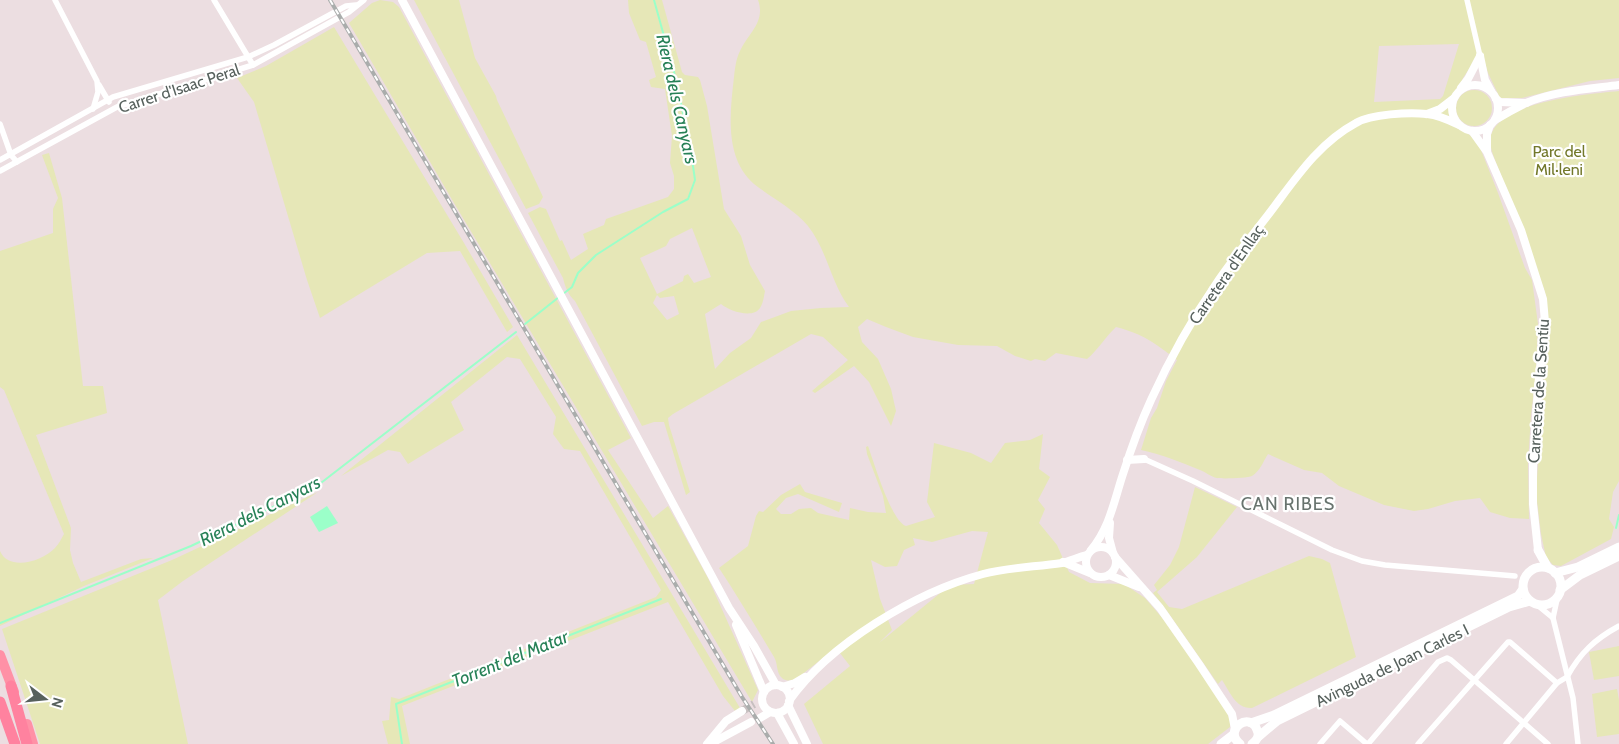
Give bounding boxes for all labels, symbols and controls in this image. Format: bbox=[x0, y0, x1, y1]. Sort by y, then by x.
water label: Riera dels Canyars bbox=[651, 32, 703, 166]
street label: Carrer d'Isaac Peral bbox=[116, 60, 242, 117]
park label: Parc del Mil·leni bbox=[1532, 142, 1586, 179]
street label: Carretera d'Enllaç bbox=[1185, 221, 1268, 328]
street label: Carretera de la Sentiu bbox=[1524, 318, 1553, 464]
water label: Riera dels Canyars bbox=[196, 471, 324, 551]
district label: CAN RIBES bbox=[1241, 493, 1335, 515]
street label: Avinguda de Joan Carles I bbox=[1312, 620, 1472, 711]
water label: Torrent del Matar bbox=[448, 625, 573, 692]
north arrow bbox=[20, 674, 70, 724]
text: N bbox=[47, 695, 68, 710]

